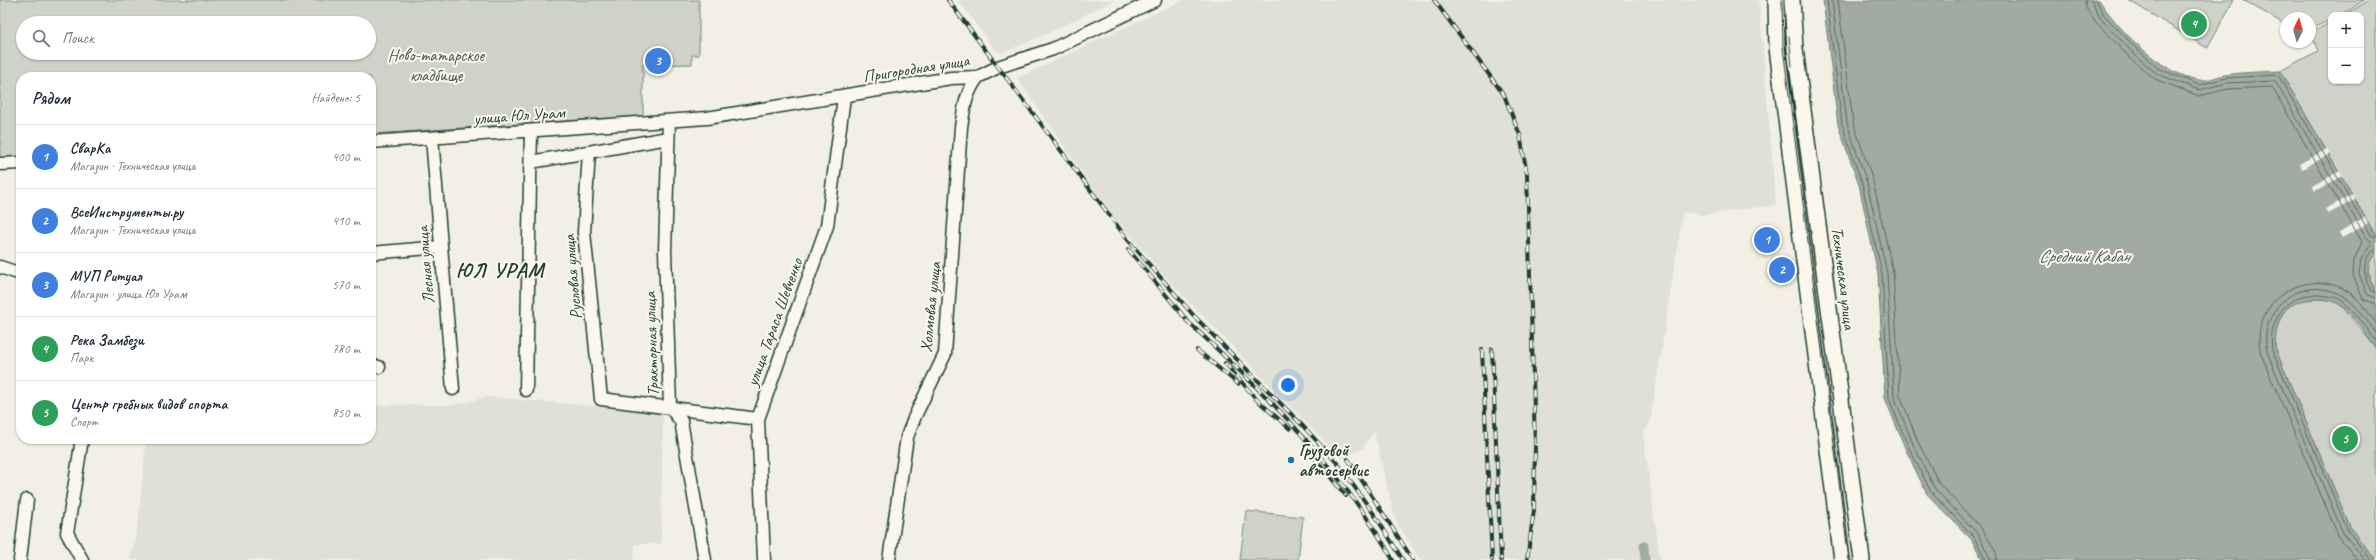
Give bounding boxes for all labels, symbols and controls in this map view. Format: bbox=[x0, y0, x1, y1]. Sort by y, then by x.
pin: 4 bbox=[2181, 9, 2207, 39]
north arrow bbox=[2280, 12, 2316, 48]
map controls bbox=[2328, 12, 2364, 84]
button: + bbox=[2328, 12, 2364, 48]
search box bbox=[16, 16, 376, 60]
icon: search bbox=[30, 27, 52, 49]
text: Поиск bbox=[62, 29, 94, 48]
park label: Ново-татарское кладбище bbox=[388, 45, 486, 86]
pin: 3 bbox=[645, 46, 671, 76]
button: − bbox=[2328, 48, 2364, 84]
street label: Пригородная улица bbox=[862, 50, 972, 87]
text: Рядом bbox=[32, 88, 70, 109]
text: Найдено: 5 bbox=[312, 90, 360, 106]
street label: улица Юл Урам bbox=[472, 102, 566, 129]
text: СварКа bbox=[70, 139, 110, 158]
text: 1 bbox=[42, 149, 48, 165]
text: 400 m bbox=[332, 149, 360, 165]
text: Магазин · Техническая улица bbox=[70, 158, 196, 174]
text: ВсеИнструменты.ру bbox=[70, 203, 183, 222]
text: 2 bbox=[42, 213, 48, 229]
text: 410 m bbox=[332, 213, 360, 229]
text: Магазин · Техническая улица bbox=[70, 222, 196, 238]
street label: Лесная улица bbox=[411, 223, 439, 305]
pin: 1 bbox=[1754, 225, 1780, 255]
street label: Техническая улица bbox=[1827, 226, 1860, 332]
street label: Русловая улица bbox=[558, 232, 587, 320]
water label: Средний Кабан bbox=[2039, 245, 2132, 267]
street label: улица Тараса Шевченко bbox=[741, 254, 808, 390]
pin: 2 bbox=[1769, 255, 1795, 285]
district label: ЮЛ УРАМ bbox=[456, 257, 546, 283]
street label: Холмовая улица bbox=[915, 259, 946, 353]
text: МУП Ритуал bbox=[70, 267, 142, 286]
text: 3 bbox=[42, 277, 48, 293]
text: 570 m bbox=[332, 277, 360, 293]
text: Магазин · улица Юл Урам bbox=[70, 286, 186, 302]
street label: Тракторная улица bbox=[639, 290, 664, 396]
text: Река Замбези bbox=[70, 331, 144, 350]
text: 4 bbox=[42, 341, 48, 357]
text: 780 m bbox=[332, 341, 360, 357]
text: Парк bbox=[70, 350, 93, 366]
your location bbox=[1278, 375, 1298, 395]
text: Центр гребных видов спорта bbox=[70, 395, 227, 414]
text: 5 bbox=[42, 405, 48, 421]
text: 850 m bbox=[332, 405, 360, 421]
text: Спорт bbox=[70, 414, 98, 430]
pin: 5 bbox=[2332, 424, 2358, 454]
place label: Грузовой автосервис bbox=[1299, 440, 1370, 481]
marker: Грузовой автосервис bbox=[1286, 455, 1296, 465]

